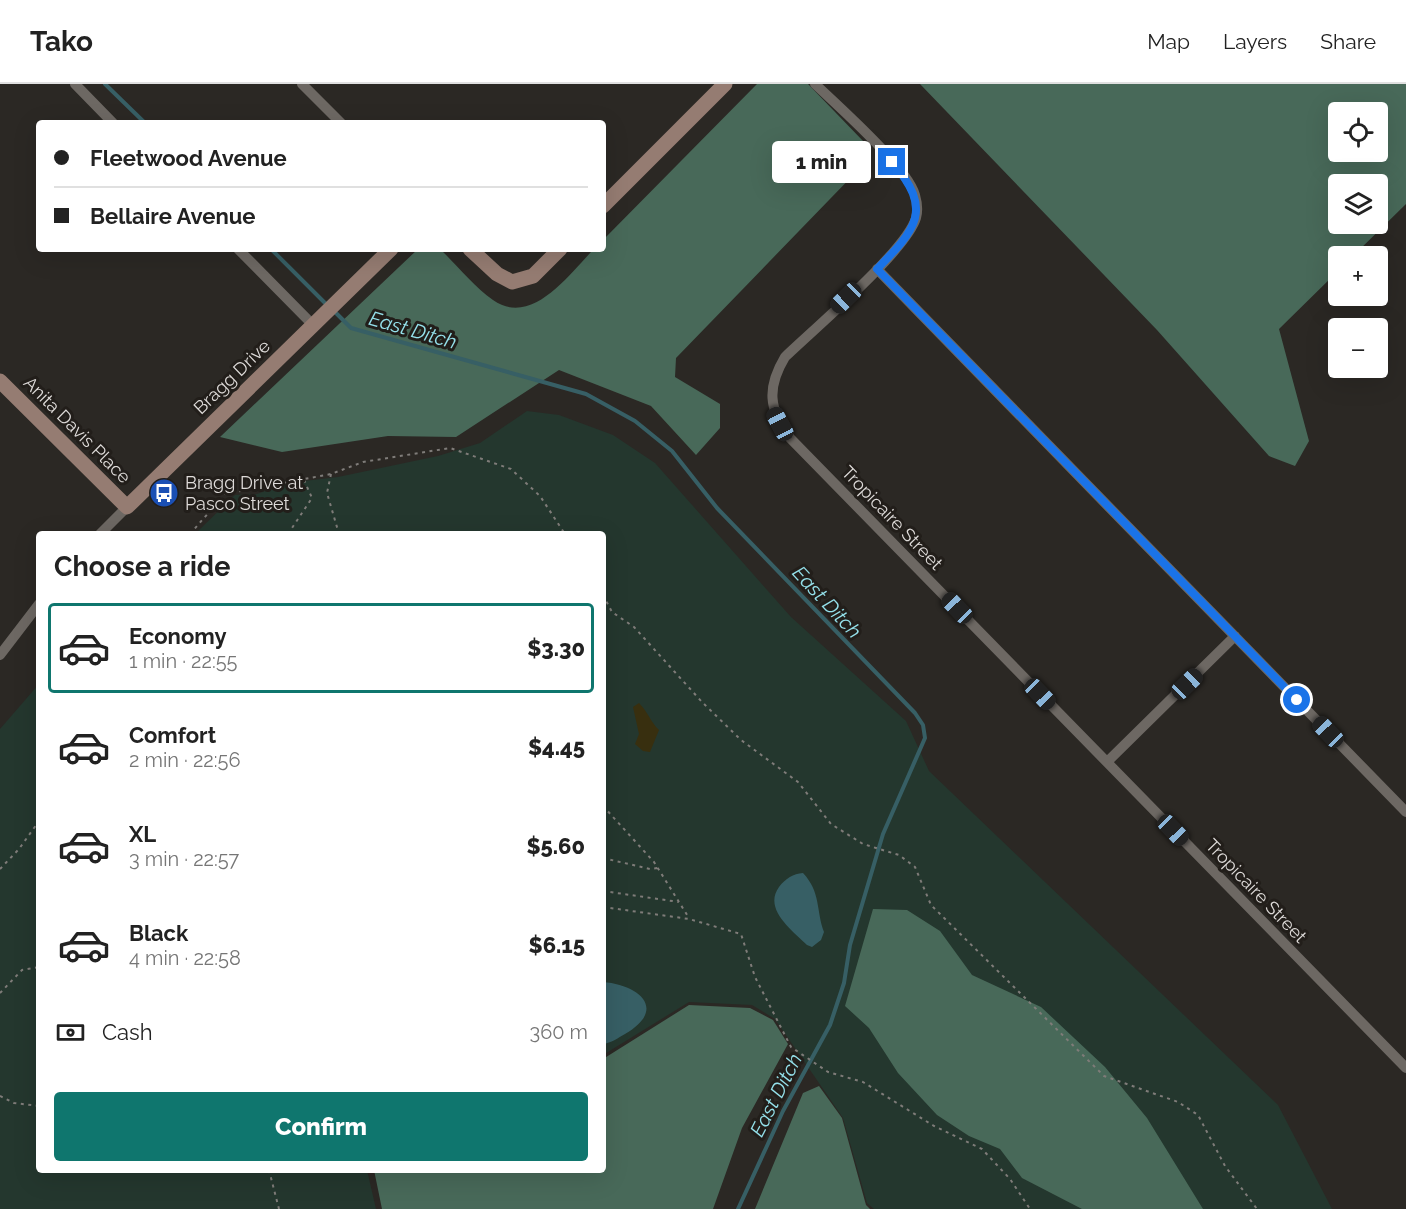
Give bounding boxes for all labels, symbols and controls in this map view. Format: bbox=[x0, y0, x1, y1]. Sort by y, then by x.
text: Tako bbox=[30, 25, 93, 58]
text: Map bbox=[1147, 29, 1190, 54]
text: Layers bbox=[1223, 29, 1287, 54]
text: Share bbox=[1320, 29, 1376, 54]
map controls bbox=[1328, 102, 1388, 378]
button: locate bbox=[1328, 102, 1388, 162]
callout: 1 min bbox=[772, 141, 871, 183]
text: Fleetwood Avenue bbox=[90, 145, 287, 171]
route end bbox=[878, 148, 905, 175]
text: 1 min bbox=[796, 150, 847, 174]
button: layers bbox=[1328, 174, 1388, 234]
text: Bellaire Avenue bbox=[90, 203, 256, 229]
button: + bbox=[1328, 246, 1388, 306]
car bbox=[827, 279, 865, 317]
water label: East Ditch bbox=[366, 306, 460, 354]
button: − bbox=[1328, 318, 1388, 378]
street label: Bragg Drive bbox=[189, 335, 274, 418]
street label: Anita Davis Place bbox=[20, 372, 135, 488]
car bbox=[764, 404, 796, 444]
street label: Tropicaire Street bbox=[838, 461, 947, 574]
place label: Bragg Drive at Pasco Street bbox=[185, 472, 303, 514]
bus stop icon: Bragg Drive at Pasco Street bbox=[148, 477, 180, 509]
text: Choose a ride bbox=[54, 551, 230, 582]
water label: East Ditch bbox=[788, 561, 866, 643]
car bbox=[938, 589, 976, 627]
icon: car bbox=[57, 621, 111, 675]
text: Economy bbox=[129, 623, 227, 649]
text: $3.30 bbox=[527, 635, 585, 661]
text: 1 min · 22:55 bbox=[129, 649, 237, 673]
car bbox=[1168, 665, 1206, 703]
car bbox=[1021, 675, 1059, 713]
route start bbox=[1283, 686, 1310, 713]
car bbox=[1309, 713, 1347, 751]
icon: car bbox=[57, 720, 111, 774]
text: Comfort bbox=[129, 722, 216, 748]
text: $4.45 bbox=[528, 734, 585, 760]
text: 2 min · 22:56 bbox=[129, 748, 240, 772]
car bbox=[1154, 811, 1192, 849]
icon: car bbox=[57, 819, 111, 873]
text: XL bbox=[129, 821, 156, 847]
text: $5.60 bbox=[526, 833, 585, 859]
street label: Tropicaire Street bbox=[1202, 834, 1311, 947]
text: 3 min · 22:57 bbox=[129, 847, 239, 871]
icon: car bbox=[57, 918, 111, 972]
text: Black bbox=[129, 920, 188, 946]
text: $6.15 bbox=[529, 932, 585, 958]
text: 4 min · 22:58 bbox=[129, 946, 241, 970]
icon: cash bbox=[54, 1016, 87, 1049]
text: Cash bbox=[102, 1019, 153, 1045]
text: 360 m bbox=[530, 1020, 588, 1044]
water label: East Ditch bbox=[745, 1049, 807, 1141]
button: Confirm bbox=[54, 1092, 588, 1161]

